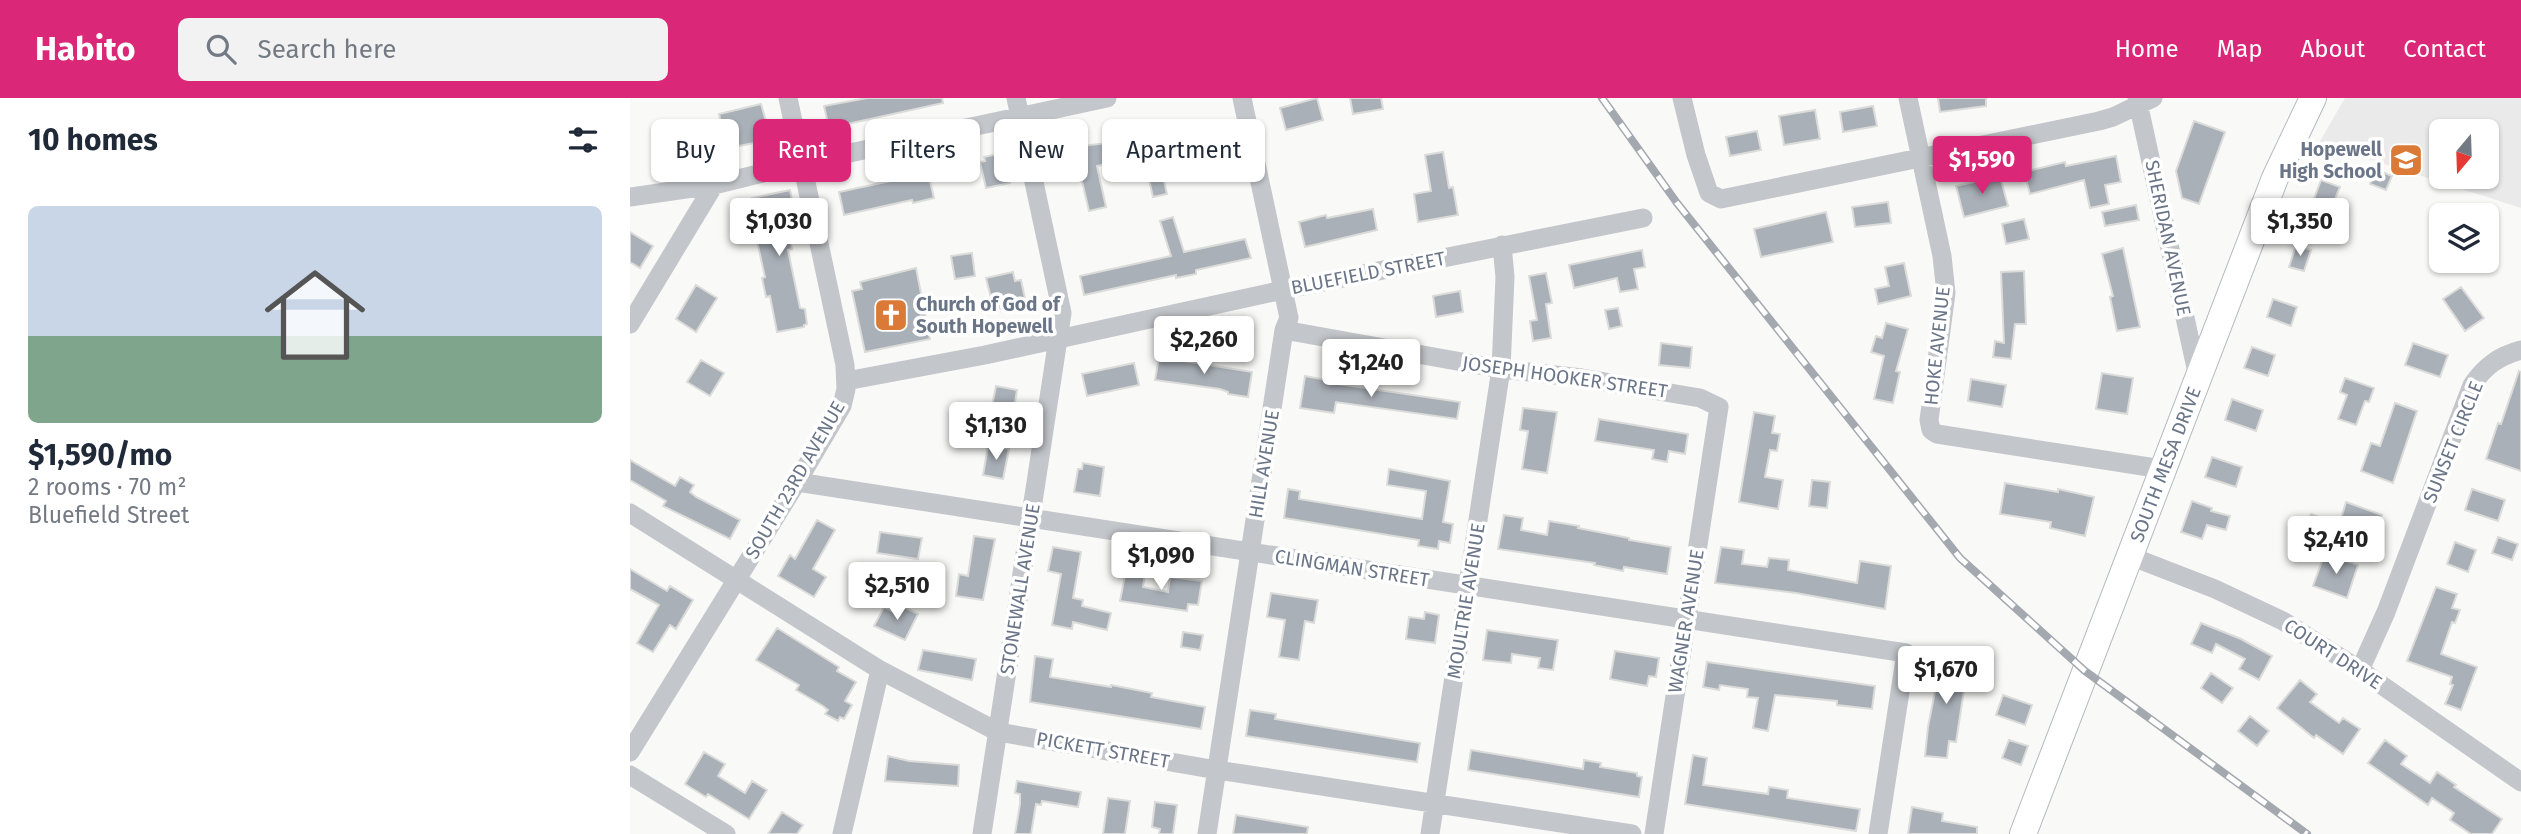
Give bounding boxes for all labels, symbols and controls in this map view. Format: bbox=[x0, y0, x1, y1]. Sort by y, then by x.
search box bbox=[178, 18, 668, 81]
text: Habito bbox=[35, 29, 136, 69]
icon: search bbox=[202, 30, 240, 68]
text: Search here bbox=[258, 34, 396, 65]
text: Home bbox=[2115, 35, 2179, 63]
text: Map bbox=[2217, 35, 2263, 63]
text: About bbox=[2301, 35, 2365, 63]
text: Contact bbox=[2403, 35, 2486, 63]
chip: Buy bbox=[651, 119, 739, 182]
chip: Rent bbox=[753, 119, 851, 182]
chip: Filters bbox=[865, 119, 980, 182]
chip: New bbox=[994, 119, 1088, 182]
chip: Apartment bbox=[1102, 119, 1265, 182]
north arrow bbox=[2429, 119, 2499, 189]
map controls bbox=[2429, 119, 2499, 273]
icon: filters bbox=[564, 121, 602, 159]
text: 10 homes bbox=[28, 122, 158, 158]
pin: $1,590 bbox=[1925, 136, 2039, 196]
place label: Hopewell High School bbox=[2279, 138, 2382, 183]
school or university icon: Hopewell High School bbox=[2387, 141, 2425, 179]
text: $1,590 bbox=[1949, 145, 2015, 173]
street label: SHERIDAN AVENUE bbox=[2140, 158, 2196, 318]
pin: $1,030 bbox=[722, 198, 836, 258]
pin: $1,350 bbox=[2243, 198, 2357, 258]
button: layers bbox=[2429, 203, 2499, 273]
text: $1,030 bbox=[746, 207, 812, 235]
text: $1,350 bbox=[2267, 207, 2333, 235]
street label: BLUEFIELD STREET bbox=[1289, 247, 1447, 299]
icon: home bbox=[252, 252, 378, 378]
street label: HOKE AVENUE bbox=[1919, 285, 1955, 407]
place label: Church of God of South Hopewell bbox=[916, 293, 1062, 338]
church icon: Church of God of South Hopewell bbox=[872, 296, 910, 334]
pin: $2,260 bbox=[1147, 316, 1261, 376]
text: $2,260 bbox=[1170, 325, 1238, 353]
pin: $1,240 bbox=[1314, 340, 1428, 399]
text: $1,240 bbox=[1338, 348, 1404, 376]
street label: JOSEPH HOOKER STREET bbox=[1461, 351, 1669, 403]
street label: SUNSET CIRCLE bbox=[2418, 378, 2488, 506]
street label: SOUTH MESA DRIVE bbox=[2125, 383, 2205, 545]
street label: SOUTH 23RD AVENUE bbox=[740, 397, 850, 563]
pin: $1,130 bbox=[939, 402, 1053, 462]
street label: HILL AVENUE bbox=[1244, 408, 1284, 520]
text: $1,130 bbox=[965, 411, 1027, 439]
text: $1,590/mo bbox=[28, 437, 172, 473]
text: 2 rooms · 70 m² bbox=[28, 473, 186, 501]
text: Bluefield Street bbox=[28, 501, 189, 529]
street label: STONEWALL AVENUE bbox=[995, 502, 1045, 676]
pin: $2,410 bbox=[2279, 517, 2393, 576]
street label: MOULTRIE AVENUE bbox=[1442, 521, 1490, 681]
text: $2,410 bbox=[2304, 525, 2368, 553]
pin: $1,090 bbox=[1104, 532, 1218, 592]
text: $1,090 bbox=[1127, 541, 1195, 569]
street label: CLINGMAN STREET bbox=[1273, 544, 1431, 592]
street label: WAGNER AVENUE bbox=[1663, 548, 1709, 694]
pin: $2,510 bbox=[840, 562, 954, 622]
text: $2,510 bbox=[864, 571, 930, 599]
street label: COURT DRIVE bbox=[2280, 614, 2386, 694]
pin: $1,670 bbox=[1889, 646, 2003, 706]
text: $1,670 bbox=[1914, 655, 1978, 683]
street label: PICKETT STREET bbox=[1035, 727, 1172, 773]

